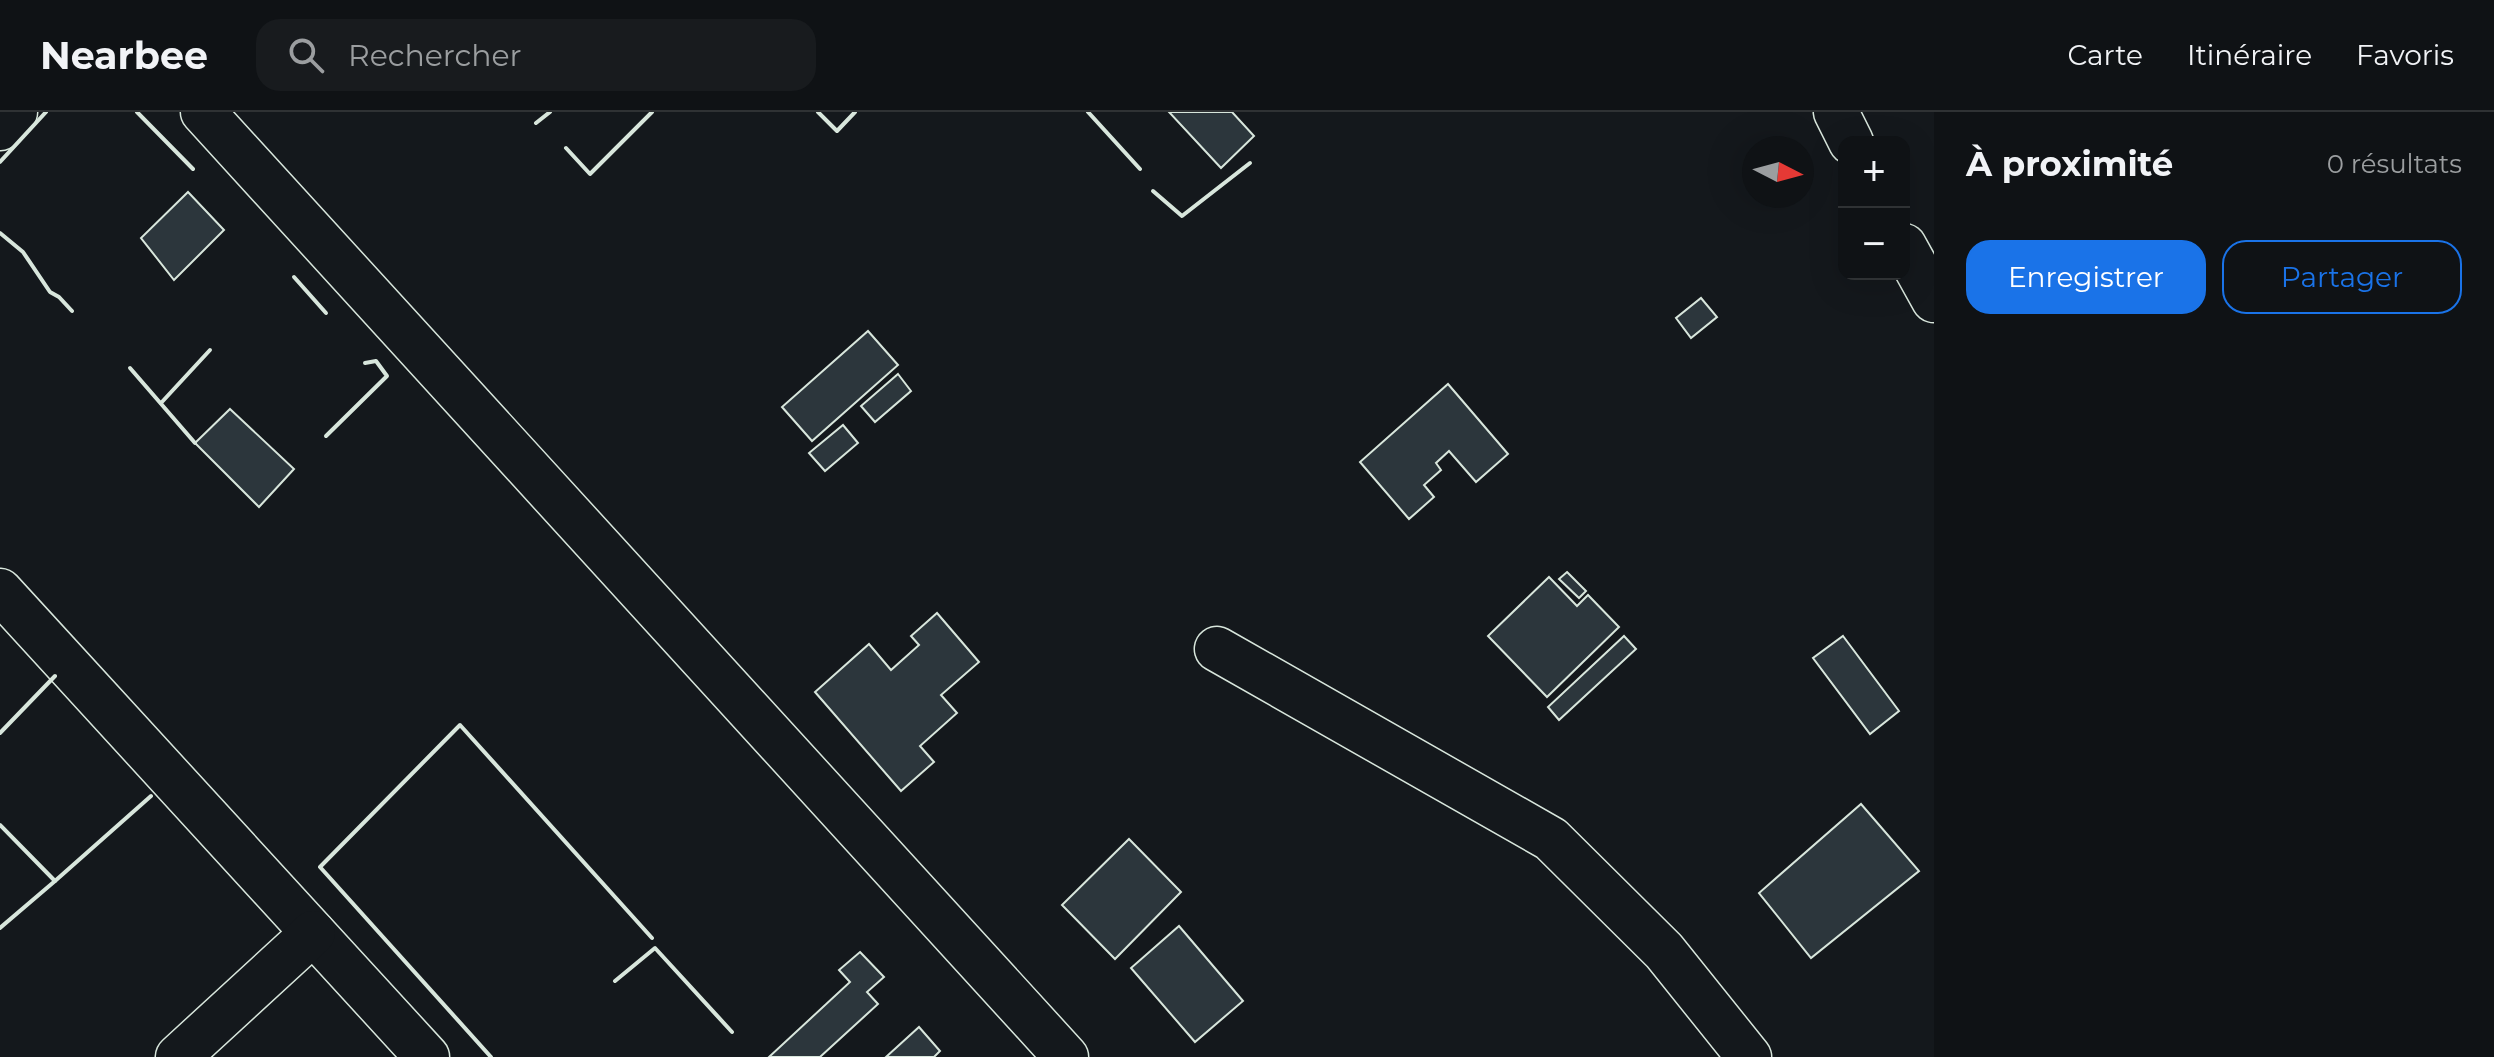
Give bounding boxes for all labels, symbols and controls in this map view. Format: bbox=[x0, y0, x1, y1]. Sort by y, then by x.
search box bbox=[256, 19, 816, 91]
text: Nearbee bbox=[40, 32, 208, 79]
icon: search bbox=[284, 33, 328, 77]
text: Rechercher bbox=[348, 37, 522, 74]
text: Carte bbox=[2067, 38, 2143, 72]
text: Itinéraire bbox=[2187, 38, 2312, 72]
text: Favoris bbox=[2356, 38, 2454, 72]
north arrow bbox=[1742, 136, 1814, 208]
map controls bbox=[1838, 136, 1910, 280]
button: + bbox=[1838, 136, 1910, 208]
text: À proximité bbox=[1966, 143, 2173, 185]
text: 0 résultats bbox=[2327, 148, 2462, 180]
button: − bbox=[1838, 208, 1910, 280]
button: Enregistrer bbox=[1966, 240, 2206, 314]
button: Partager bbox=[2222, 240, 2462, 314]

